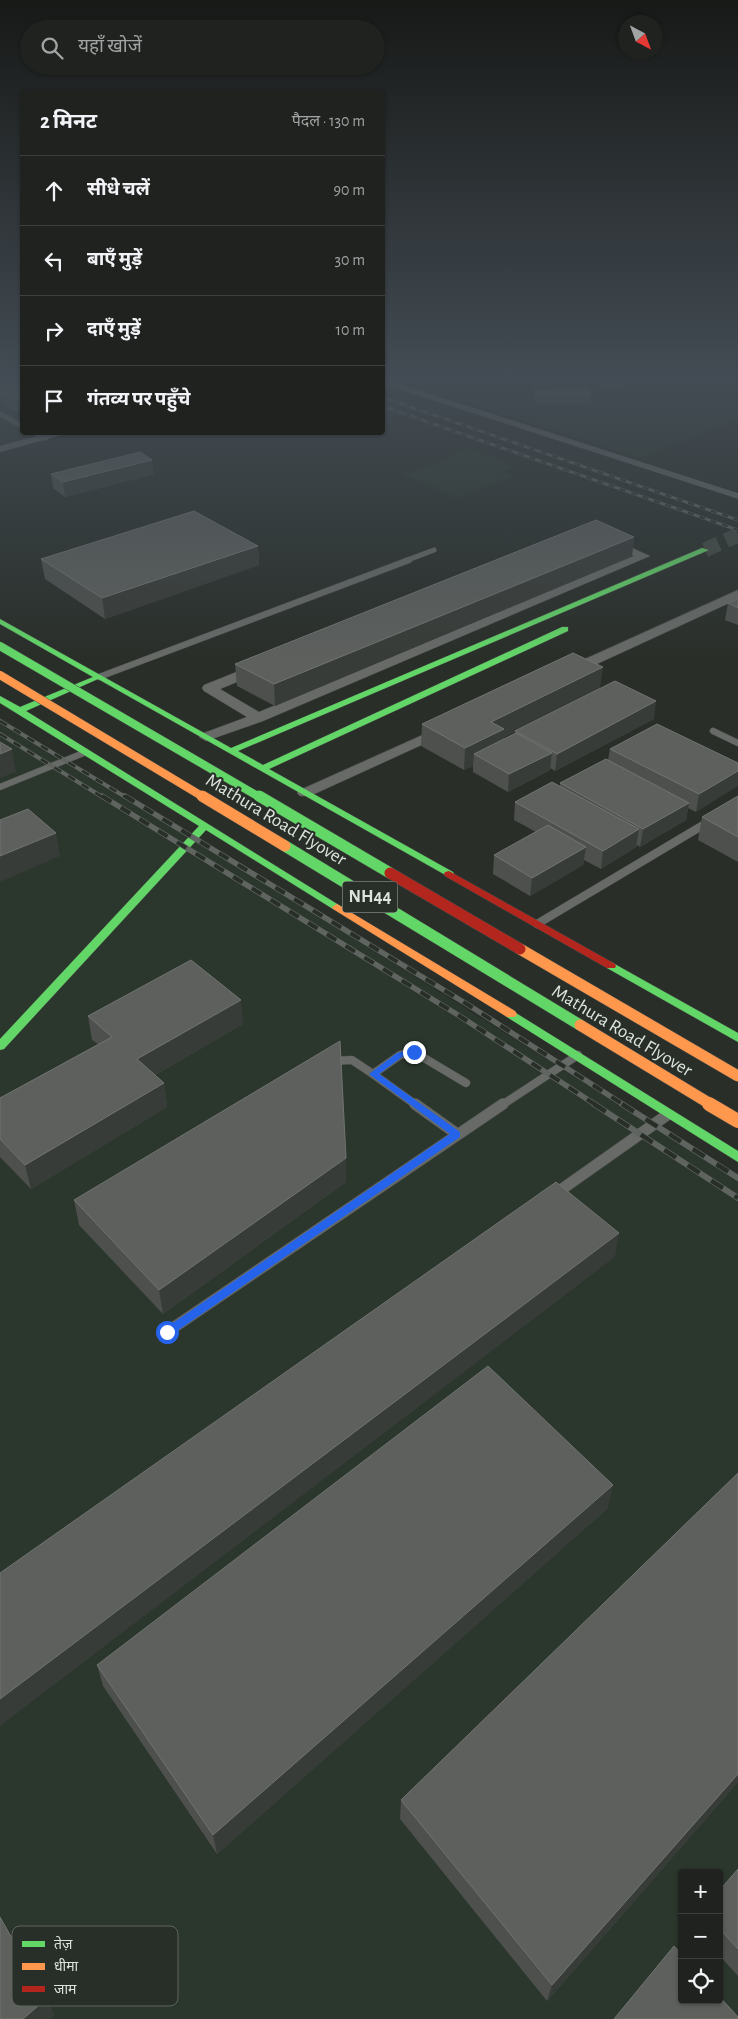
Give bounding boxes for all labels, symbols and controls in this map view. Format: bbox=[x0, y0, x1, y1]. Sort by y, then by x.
north arrow bbox=[618, 15, 663, 60]
search box bbox=[20, 20, 385, 75]
icon: search bbox=[38, 34, 66, 62]
text: यहाँ खोजें bbox=[78, 37, 142, 56]
text: 2 मिनट bbox=[40, 111, 97, 132]
text: पैदल · 130 m bbox=[292, 113, 365, 129]
icon: ahead bbox=[40, 177, 68, 205]
text: सीधे चलें bbox=[87, 180, 150, 199]
text: 90 m bbox=[334, 182, 365, 198]
icon: left bbox=[40, 247, 68, 275]
text: बाएँ मुड़ें bbox=[87, 250, 142, 269]
text: 30 m bbox=[335, 252, 365, 268]
icon: right bbox=[40, 317, 68, 345]
text: दाएँ मुड़ें bbox=[87, 320, 141, 339]
text: 10 m bbox=[336, 322, 365, 338]
icon: arrive bbox=[40, 387, 68, 415]
text: गंतव्य पर पहुँचे bbox=[87, 390, 190, 409]
street label: Mathura Road Flyover bbox=[202, 771, 350, 869]
road number: NH44 bbox=[342, 882, 398, 912]
street label: Mathura Road Flyover bbox=[548, 982, 696, 1080]
route end bbox=[403, 1041, 426, 1064]
route start bbox=[156, 1321, 179, 1344]
map controls bbox=[678, 1869, 723, 2004]
button: + bbox=[678, 1869, 723, 1914]
button: − bbox=[678, 1914, 723, 1959]
legend bbox=[12, 1926, 178, 2006]
text: तेज़ bbox=[54, 1935, 73, 1952]
text: धीमा bbox=[54, 1958, 79, 1974]
button: locate bbox=[678, 1959, 723, 2004]
text: जाम bbox=[54, 1983, 77, 1997]

